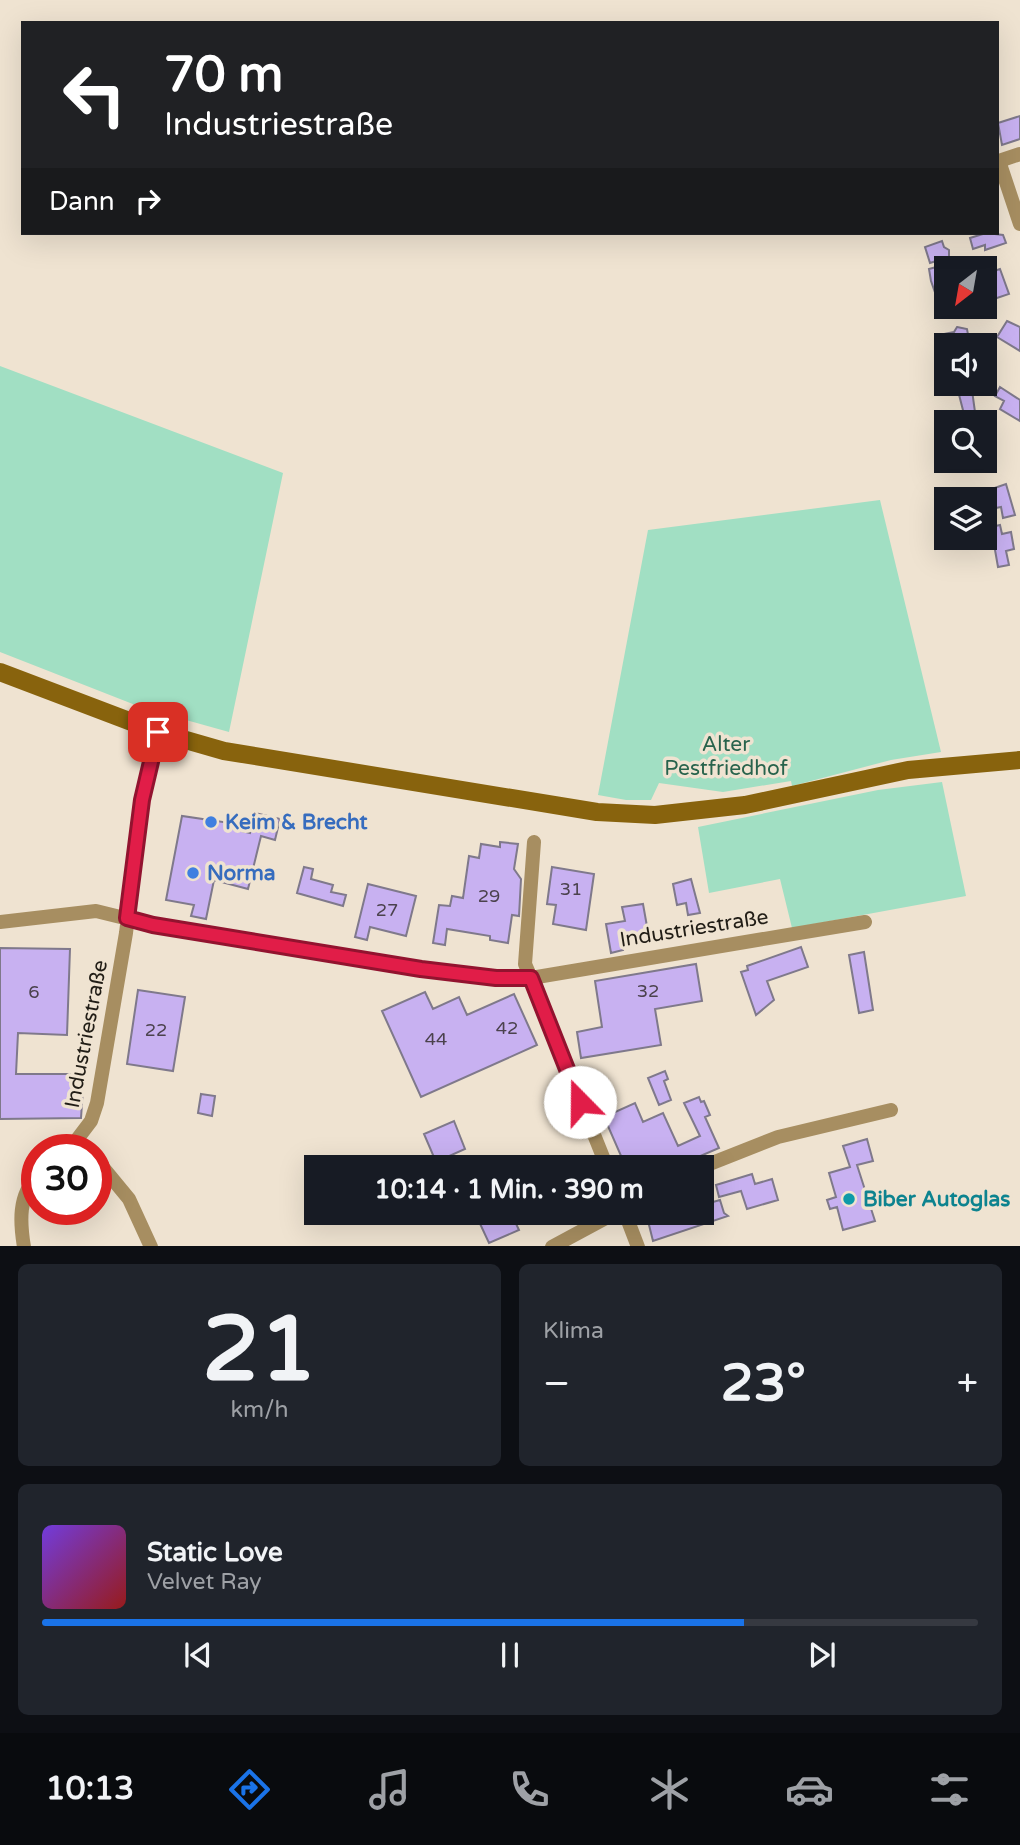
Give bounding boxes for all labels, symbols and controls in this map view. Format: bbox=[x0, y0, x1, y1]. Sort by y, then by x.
text: 70 m bbox=[164, 46, 283, 105]
icon: left bbox=[49, 49, 140, 140]
text: Industriestraße bbox=[164, 106, 393, 144]
icon: right bbox=[129, 182, 167, 220]
text: Dann bbox=[49, 186, 115, 217]
north arrow bbox=[934, 256, 998, 318]
map controls bbox=[934, 256, 997, 550]
button: sound bbox=[934, 333, 997, 396]
button: search bbox=[934, 410, 997, 473]
button: layers bbox=[934, 487, 997, 550]
pin bbox=[128, 702, 188, 762]
icon: arrive bbox=[139, 713, 177, 751]
park label: Alter Pestfriedhof bbox=[664, 732, 788, 781]
place label: Keim & Brecht bbox=[225, 810, 368, 835]
marker: Keim & Brecht bbox=[203, 814, 219, 830]
place label: Norma bbox=[207, 861, 275, 886]
marker: Norma bbox=[185, 865, 201, 881]
house number: 31 bbox=[560, 878, 582, 900]
house number: 29 bbox=[478, 885, 500, 907]
house number: 27 bbox=[376, 899, 398, 921]
street label: Industriestraße bbox=[618, 904, 770, 953]
street label: Industriestraße bbox=[60, 958, 113, 1110]
house number: 32 bbox=[637, 980, 659, 1002]
house number: 6 bbox=[28, 981, 40, 1003]
house number: 42 bbox=[496, 1017, 518, 1039]
house number: 22 bbox=[145, 1019, 167, 1041]
house number: 44 bbox=[425, 1028, 447, 1050]
position arrow bbox=[543, 1065, 617, 1139]
speed limit sign: 30 bbox=[21, 1134, 112, 1225]
text: 10:14 · 1 Min. · 390 m bbox=[374, 1174, 644, 1205]
place label: Biber Autoglas bbox=[863, 1187, 1010, 1212]
marker: Biber Autoglas bbox=[841, 1191, 857, 1207]
text: 21 bbox=[202, 1295, 317, 1405]
text: Klima bbox=[543, 1317, 604, 1345]
text: 23° bbox=[721, 1352, 806, 1415]
text: − bbox=[543, 1361, 570, 1407]
text: + bbox=[957, 1361, 978, 1407]
text: km/h bbox=[231, 1396, 288, 1424]
text: Static Love bbox=[147, 1537, 283, 1568]
text: Velvet Ray bbox=[147, 1568, 262, 1596]
icon: previous bbox=[179, 1636, 217, 1674]
icon: pause bbox=[491, 1636, 529, 1674]
icon: next bbox=[803, 1636, 841, 1674]
icon: directions bbox=[225, 1765, 274, 1814]
icon: music bbox=[365, 1765, 414, 1814]
icon: phone bbox=[505, 1765, 554, 1814]
icon: climate bbox=[645, 1765, 694, 1814]
icon: car bbox=[785, 1765, 834, 1814]
icon: filters bbox=[925, 1765, 974, 1814]
text: 10:13 bbox=[46, 1770, 134, 1808]

